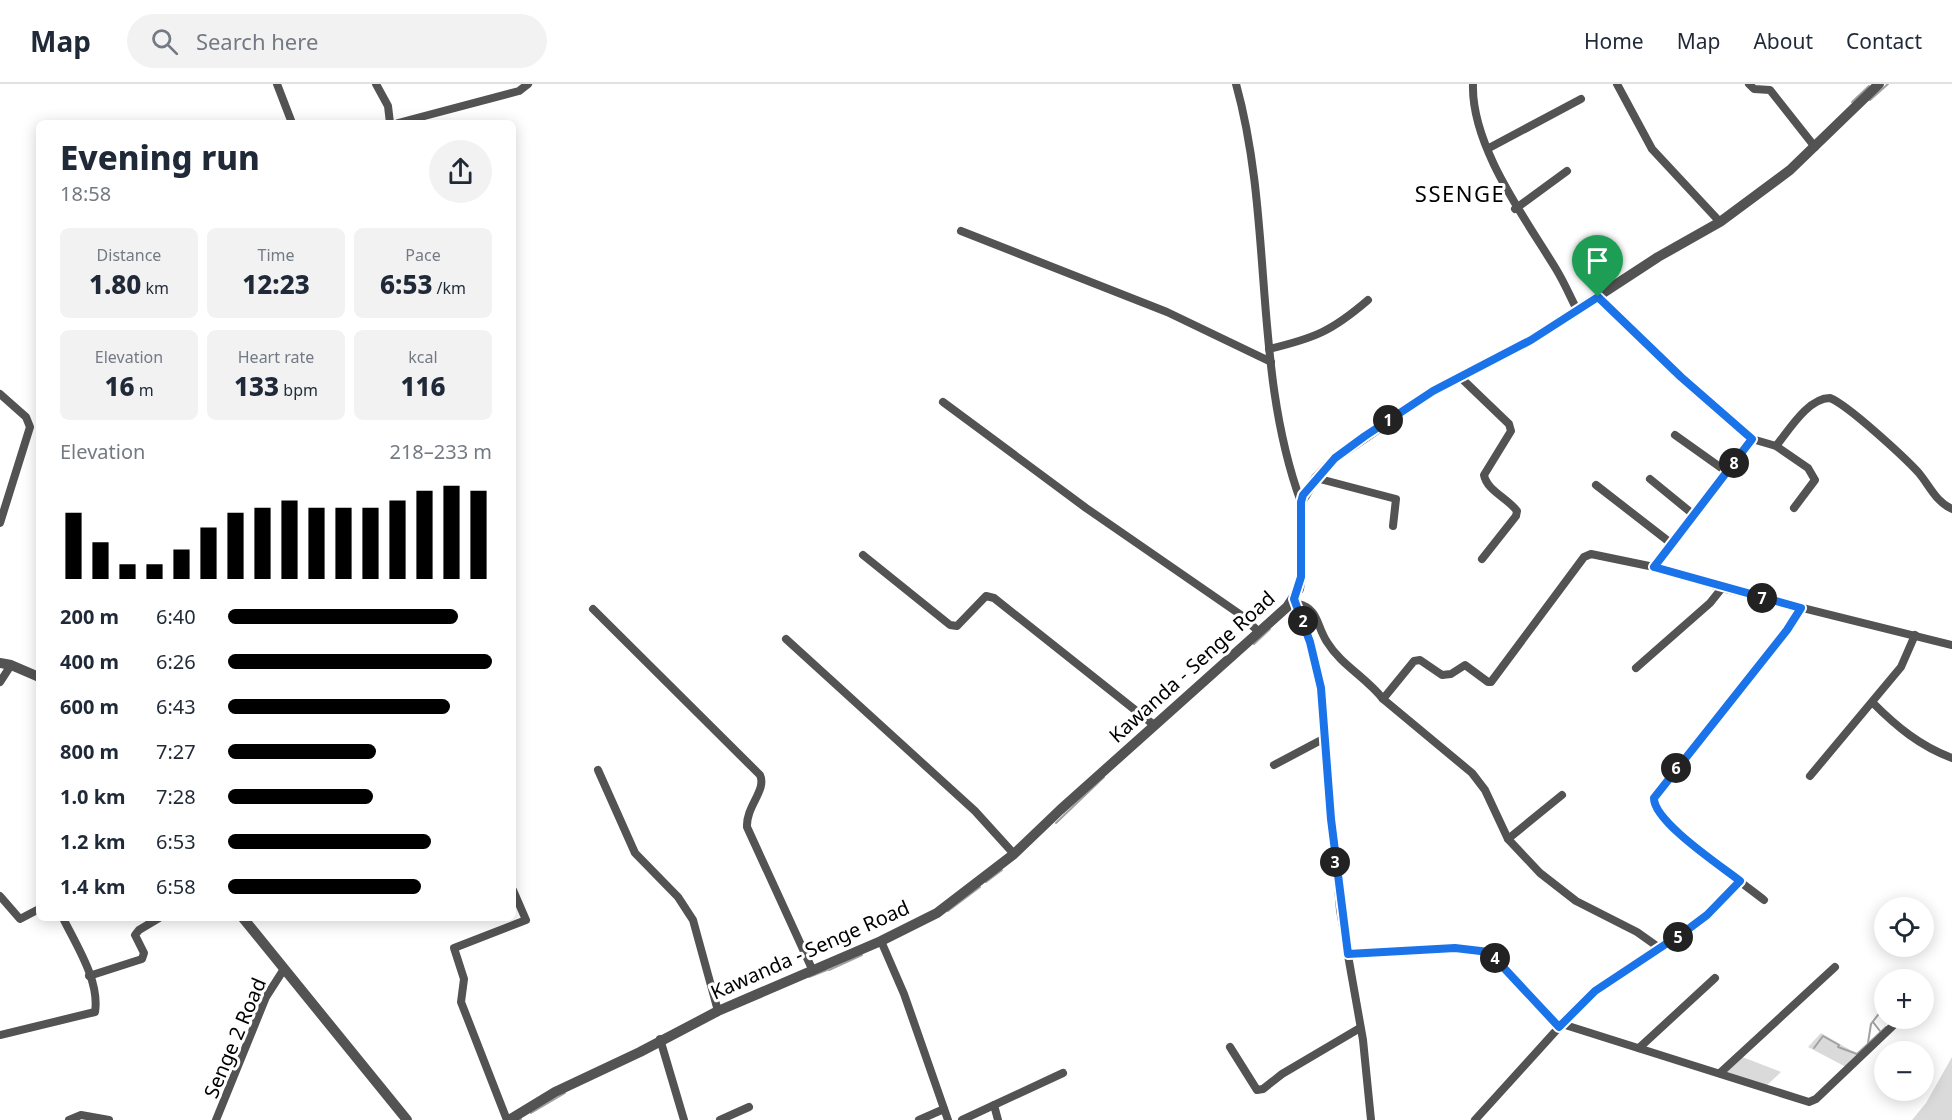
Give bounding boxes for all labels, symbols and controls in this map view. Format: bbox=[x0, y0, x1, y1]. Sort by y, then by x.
search box bbox=[127, 14, 547, 68]
text: Map bbox=[30, 22, 91, 60]
icon: search bbox=[148, 25, 181, 58]
text: Search here bbox=[196, 26, 318, 56]
text: Home bbox=[1584, 27, 1644, 55]
text: Map bbox=[1677, 27, 1720, 55]
text: About bbox=[1753, 27, 1813, 55]
text: Contact bbox=[1846, 27, 1922, 55]
text: Evening run bbox=[60, 135, 260, 180]
button: share bbox=[429, 140, 492, 203]
district label: SSENGE bbox=[1415, 178, 1505, 208]
text: 18:58 bbox=[60, 180, 111, 207]
pin bbox=[1572, 235, 1623, 297]
text: Distance bbox=[97, 244, 161, 266]
text: Time bbox=[257, 244, 295, 266]
text: Pace bbox=[405, 244, 441, 266]
icon: arrive bbox=[1581, 244, 1614, 277]
text: 1.80 bbox=[89, 266, 141, 302]
text: 12:23 bbox=[242, 266, 310, 302]
text: 6:53 bbox=[380, 266, 432, 302]
text: km bbox=[141, 277, 169, 299]
text: /km bbox=[432, 277, 466, 299]
text: Elevation bbox=[95, 346, 163, 368]
text: Heart rate bbox=[238, 346, 314, 368]
text: kcal bbox=[408, 346, 438, 368]
text: 16 bbox=[104, 368, 134, 404]
text: 133 bbox=[234, 368, 279, 404]
text: 116 bbox=[400, 368, 446, 404]
text: m bbox=[134, 379, 154, 401]
text: bpm bbox=[279, 379, 318, 401]
pin: 1 bbox=[1373, 405, 1403, 435]
text: 1 bbox=[1383, 409, 1393, 431]
text: Elevation bbox=[60, 438, 145, 465]
text: 218–233 m bbox=[389, 438, 492, 465]
pin: 8 bbox=[1719, 448, 1749, 478]
text: 8 bbox=[1729, 452, 1739, 474]
pin: 7 bbox=[1747, 583, 1777, 613]
street label: Kawanda - Senge Road bbox=[1103, 585, 1280, 749]
text: 7 bbox=[1757, 587, 1767, 609]
text: 200 m bbox=[60, 603, 119, 630]
text: 6:40 bbox=[156, 603, 196, 630]
pin: 2 bbox=[1288, 606, 1318, 636]
text: 2 bbox=[1298, 610, 1308, 632]
text: 400 m bbox=[60, 648, 119, 675]
text: 6:26 bbox=[156, 648, 196, 675]
text: 600 m bbox=[60, 693, 119, 720]
text: 6:43 bbox=[156, 693, 196, 720]
text: 800 m bbox=[60, 738, 119, 765]
text: 7:27 bbox=[156, 738, 196, 765]
pin: 6 bbox=[1661, 753, 1691, 783]
text: 6 bbox=[1671, 757, 1681, 779]
text: 1.0 km bbox=[60, 783, 126, 810]
text: 7:28 bbox=[156, 783, 196, 810]
text: 1.2 km bbox=[60, 828, 126, 855]
text: 6:53 bbox=[156, 828, 196, 855]
pin: 3 bbox=[1320, 847, 1350, 877]
text: 3 bbox=[1330, 851, 1340, 873]
text: 1.4 km bbox=[60, 873, 126, 900]
text: 6:58 bbox=[156, 873, 196, 900]
street label: Kawanda - Senge Road bbox=[706, 894, 913, 1006]
map controls bbox=[1874, 897, 1934, 1101]
button: locate bbox=[1874, 897, 1934, 957]
pin: 5 bbox=[1663, 922, 1693, 952]
text: 5 bbox=[1673, 926, 1683, 948]
pin: 4 bbox=[1480, 943, 1510, 973]
text: 4 bbox=[1490, 947, 1500, 969]
button: + bbox=[1874, 969, 1934, 1029]
street label: Senge 2 Road bbox=[197, 974, 272, 1102]
button: − bbox=[1874, 1041, 1934, 1101]

